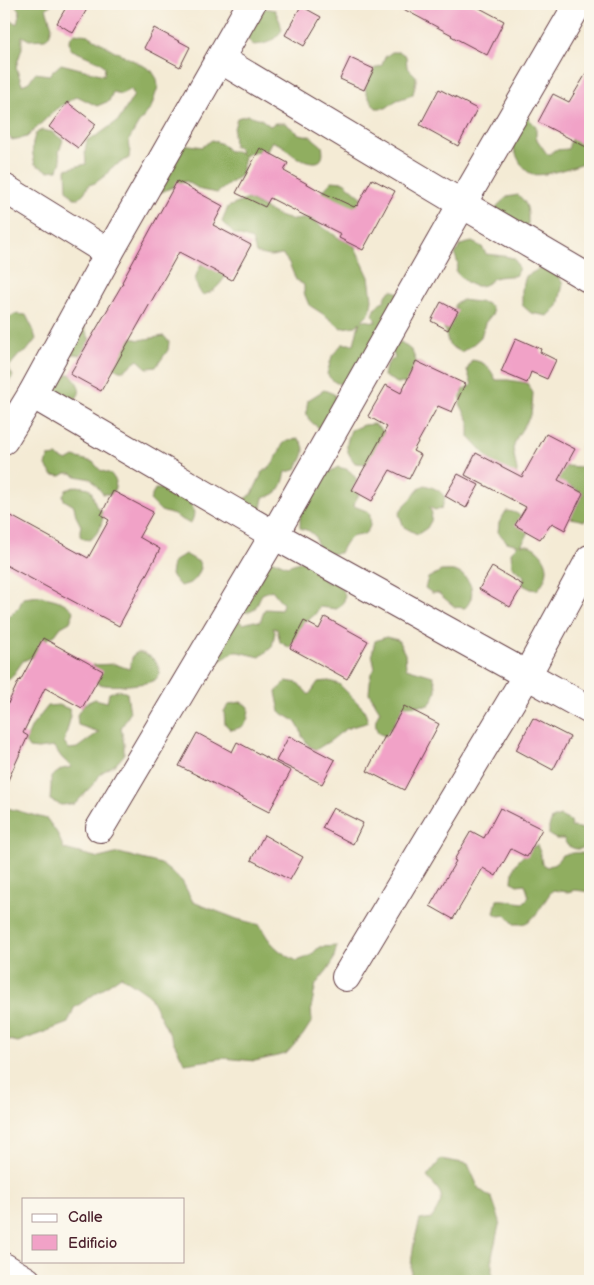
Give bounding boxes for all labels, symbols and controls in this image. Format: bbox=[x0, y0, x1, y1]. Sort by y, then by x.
legend bbox=[22, 1198, 185, 1262]
text: Calle bbox=[68, 1208, 103, 1227]
text: Edificio bbox=[68, 1234, 117, 1253]

